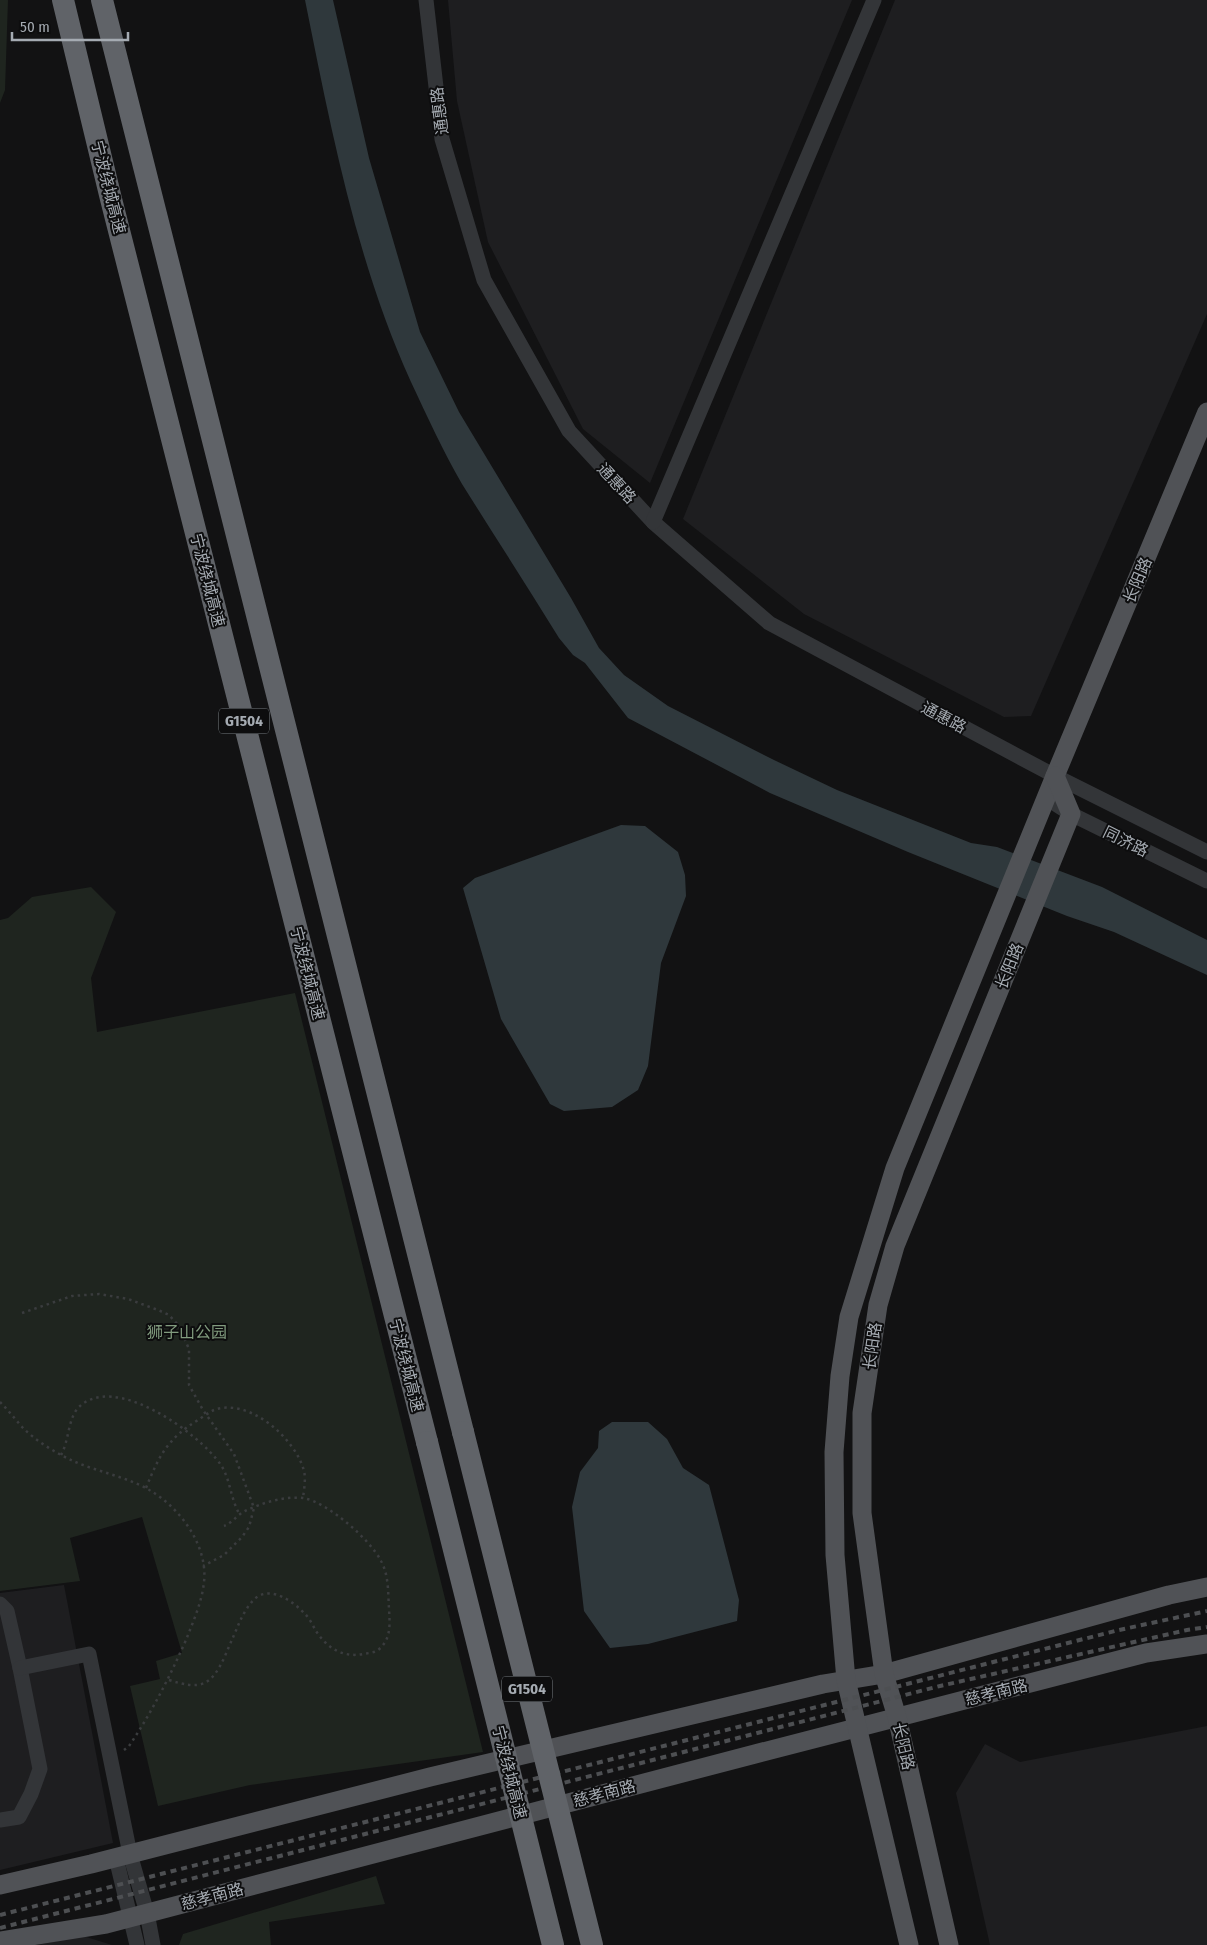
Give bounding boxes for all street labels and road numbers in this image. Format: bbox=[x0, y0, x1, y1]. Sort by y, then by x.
street label: 通惠路 bbox=[427, 86, 452, 136]
street label: 宁波绕城高速 bbox=[88, 138, 129, 236]
street label: 通惠路 bbox=[593, 459, 640, 507]
street label: 宁波绕城高速 bbox=[187, 531, 228, 629]
street label: 长阳路 bbox=[1119, 554, 1156, 606]
street label: 通惠路 bbox=[918, 698, 969, 737]
road number: G1504 bbox=[219, 708, 269, 734]
street label: 同济路 bbox=[1100, 822, 1152, 861]
street label: 宁波绕城高速 bbox=[287, 924, 328, 1022]
street label: 长阳路 bbox=[992, 940, 1027, 992]
street label: 宁波绕城高速 bbox=[386, 1316, 427, 1414]
street label: 长阳路 bbox=[860, 1321, 885, 1371]
road number: G1504 bbox=[502, 1676, 552, 1702]
street label: 慈孝南路 bbox=[963, 1676, 1029, 1709]
street label: 长阳路 bbox=[889, 1721, 918, 1772]
street label: 宁波绕城高速 bbox=[489, 1723, 530, 1821]
street label: 慈孝南路 bbox=[571, 1776, 638, 1811]
street label: 慈孝南路 bbox=[179, 1879, 246, 1914]

